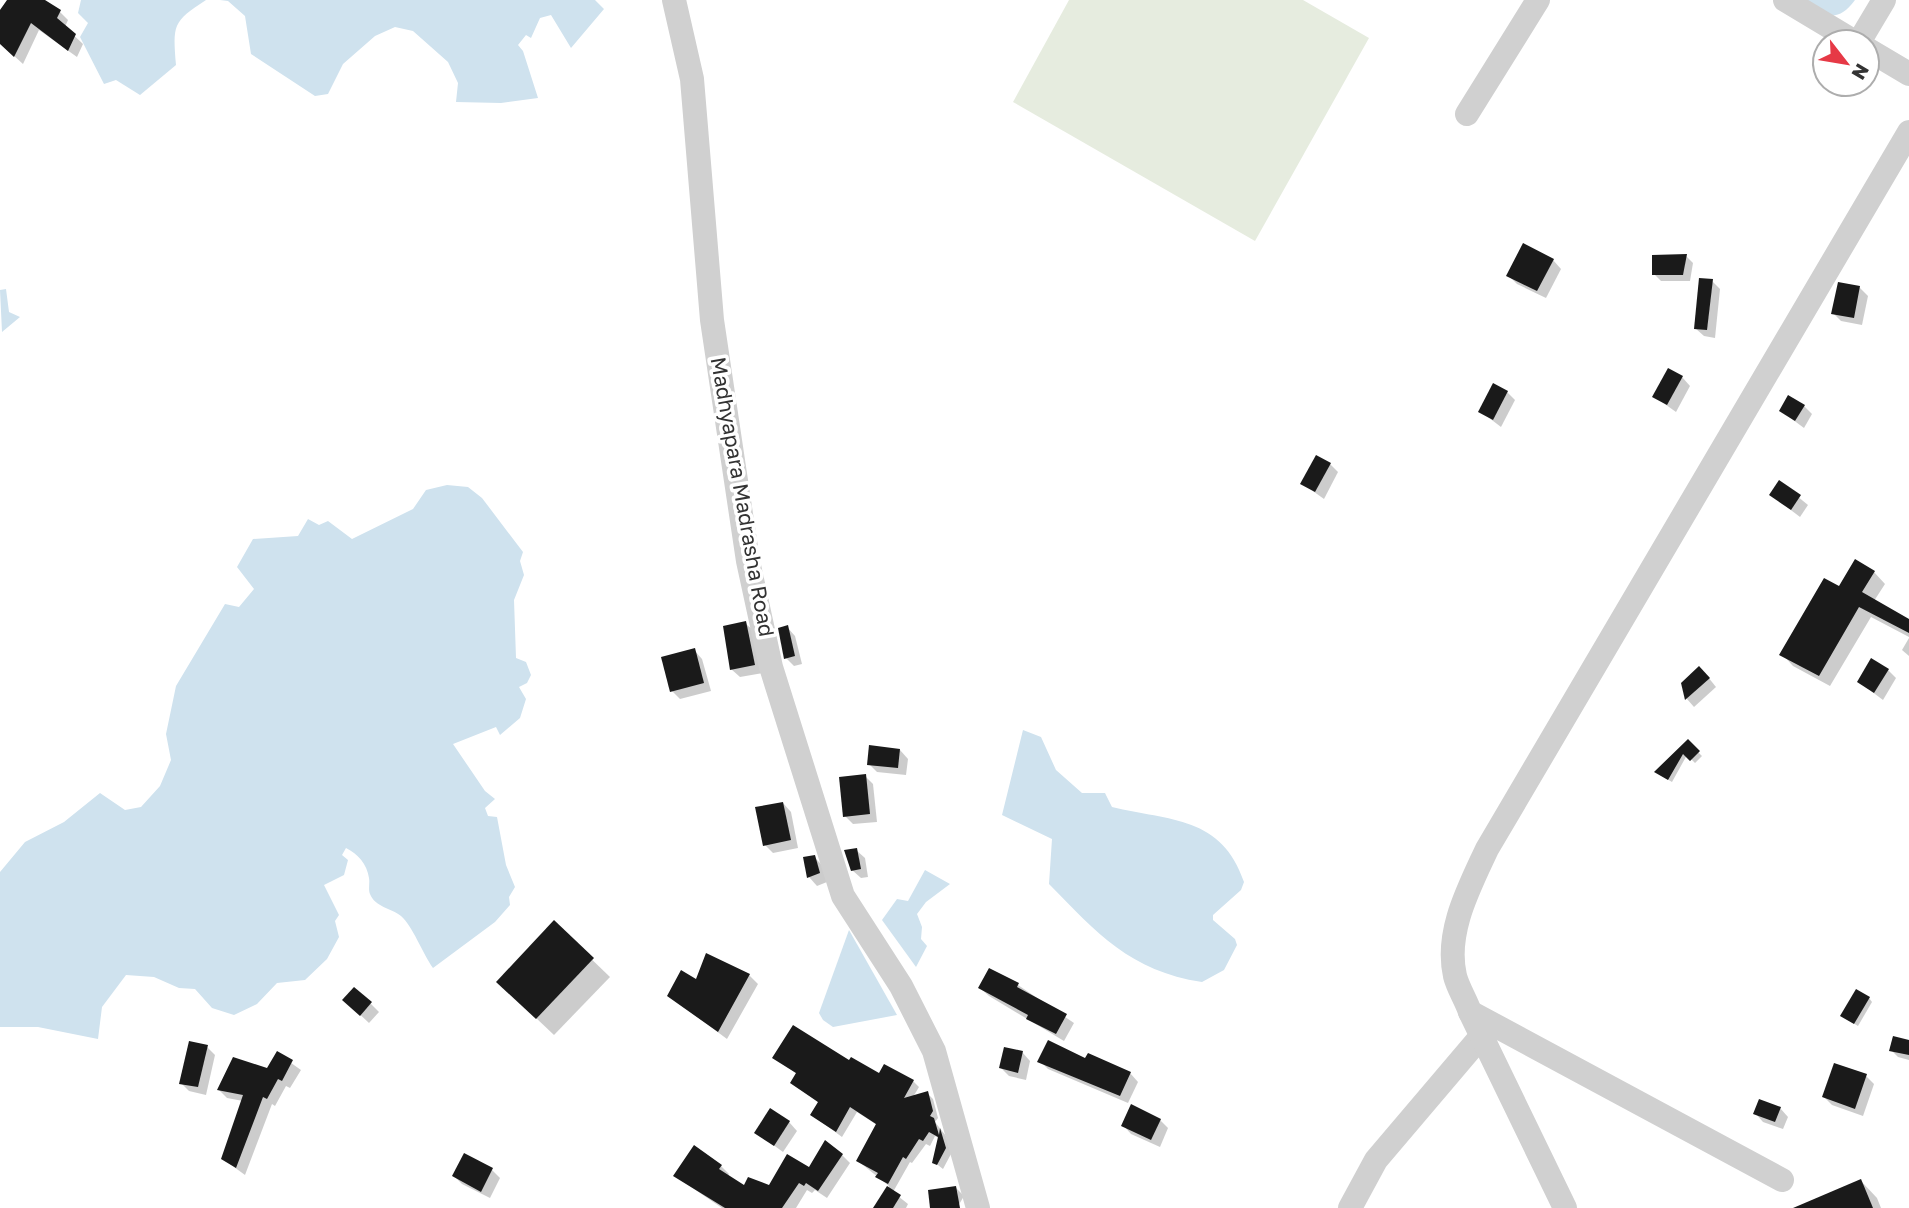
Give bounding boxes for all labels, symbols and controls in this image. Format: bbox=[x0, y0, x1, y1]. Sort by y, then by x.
north arrow bbox=[1811, 28, 1881, 98]
text: N bbox=[1847, 60, 1875, 84]
street label: Madhyapara Madrasha Road bbox=[706, 355, 780, 639]

